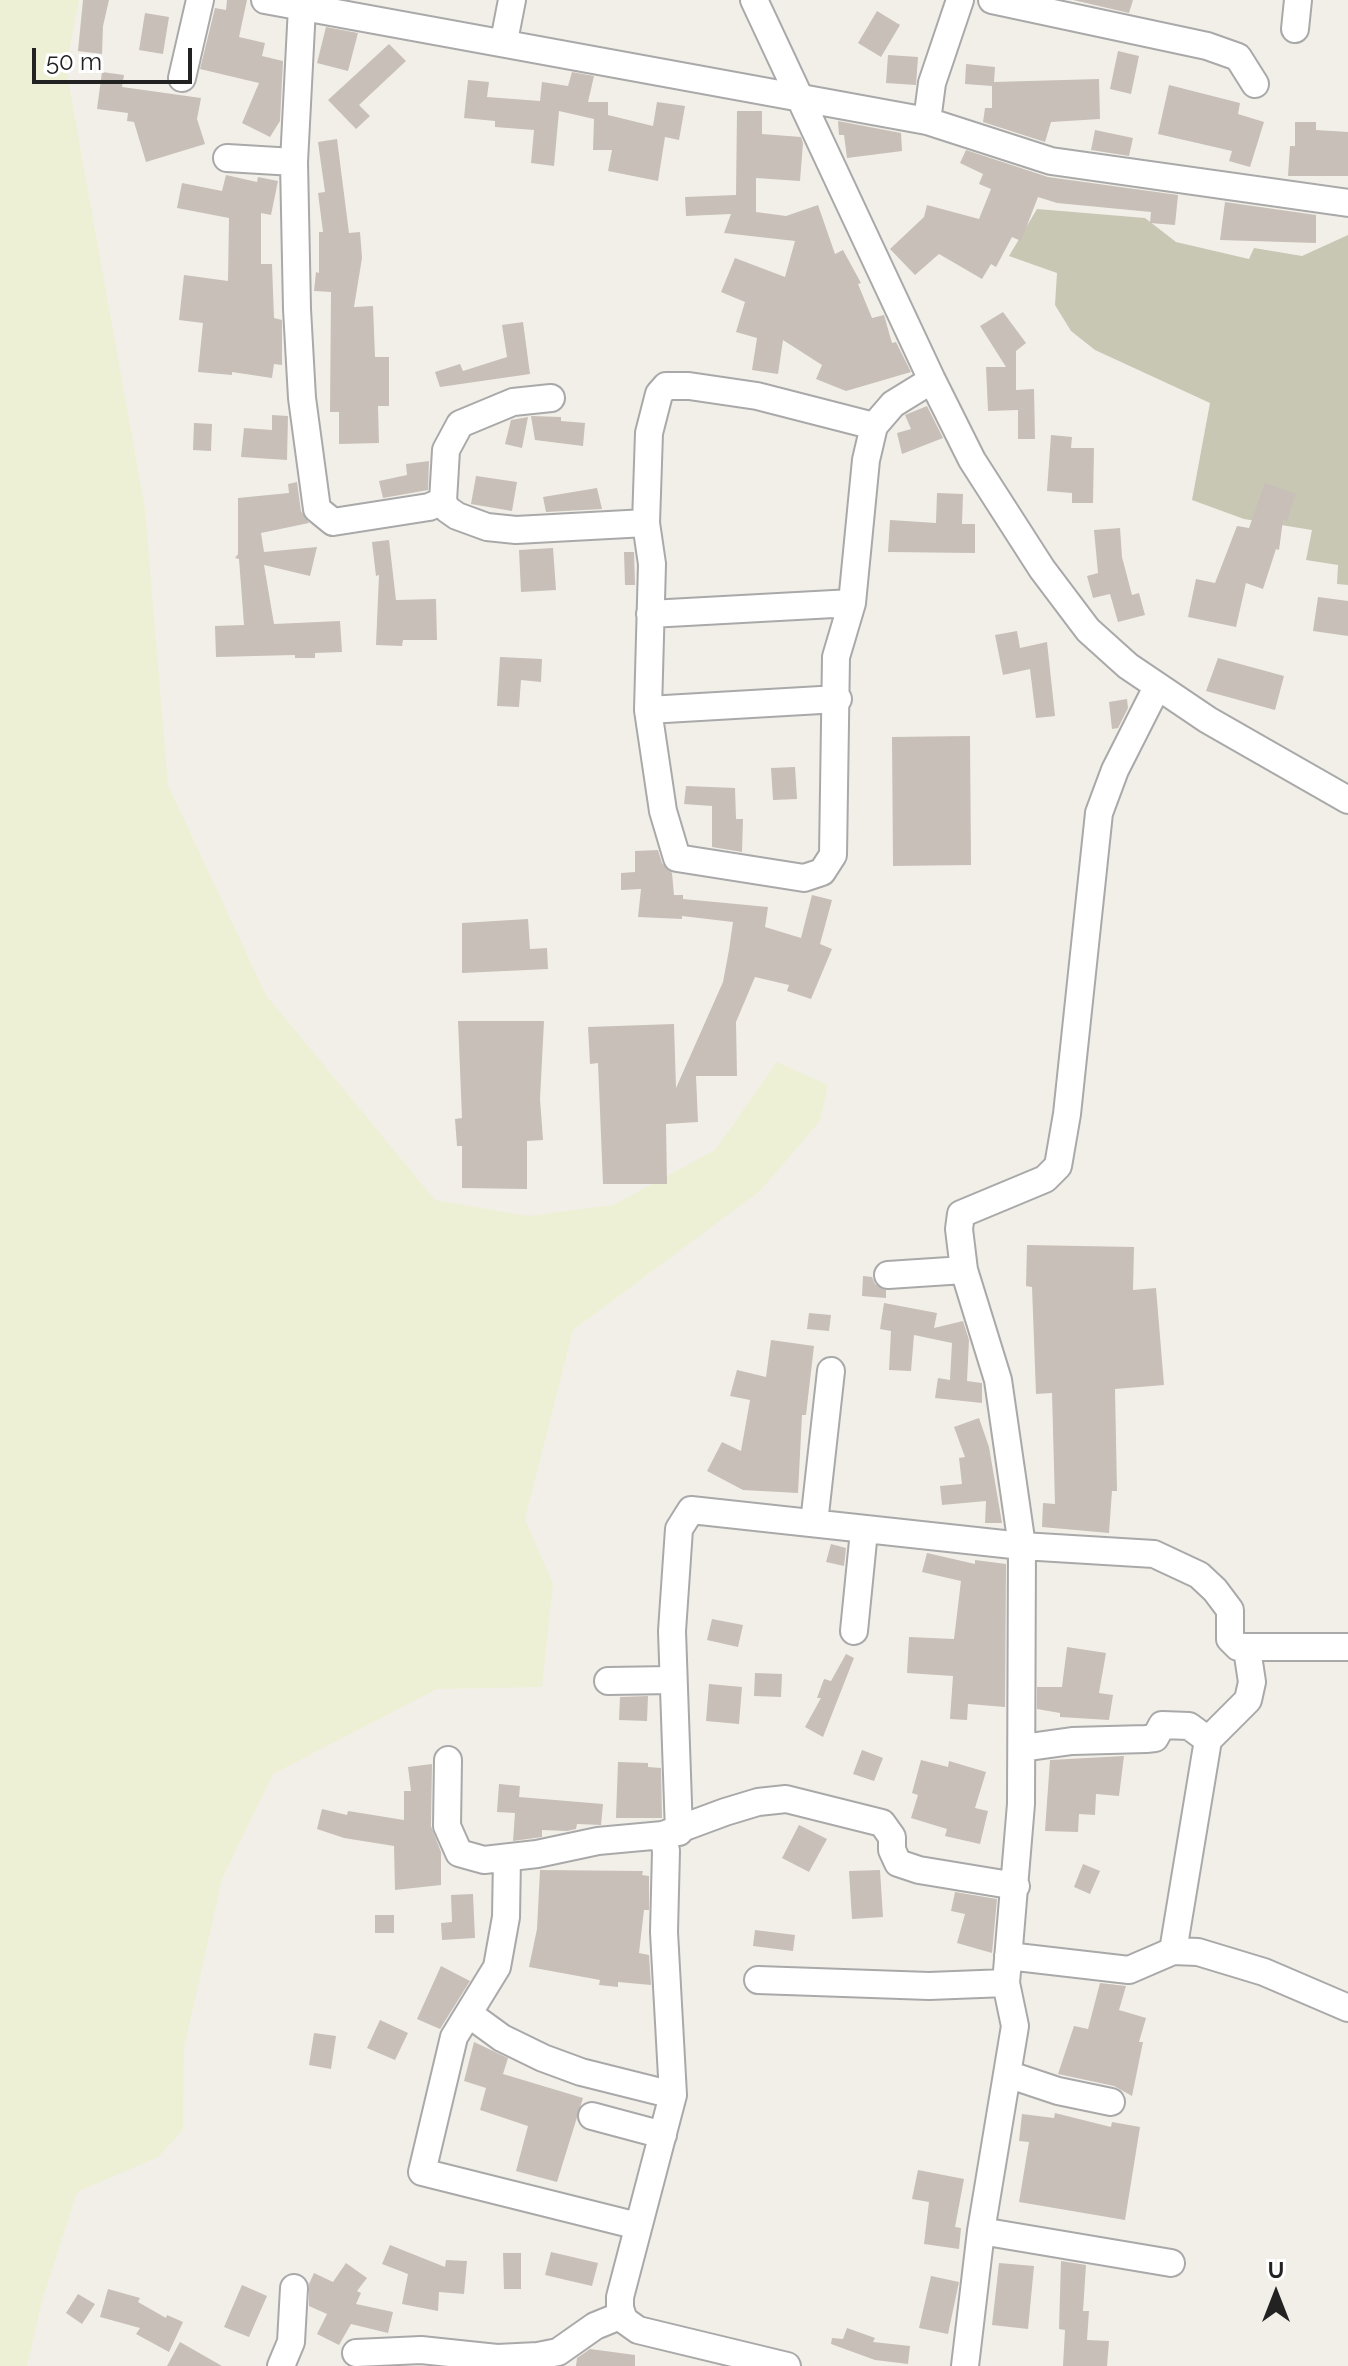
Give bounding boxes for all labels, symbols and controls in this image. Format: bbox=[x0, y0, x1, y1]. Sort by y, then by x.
scale bar bbox=[36, 32, 196, 82]
text: 50 m bbox=[46, 47, 102, 76]
north arrow bbox=[1236, 2254, 1316, 2334]
text: U bbox=[1268, 2257, 1284, 2283]

